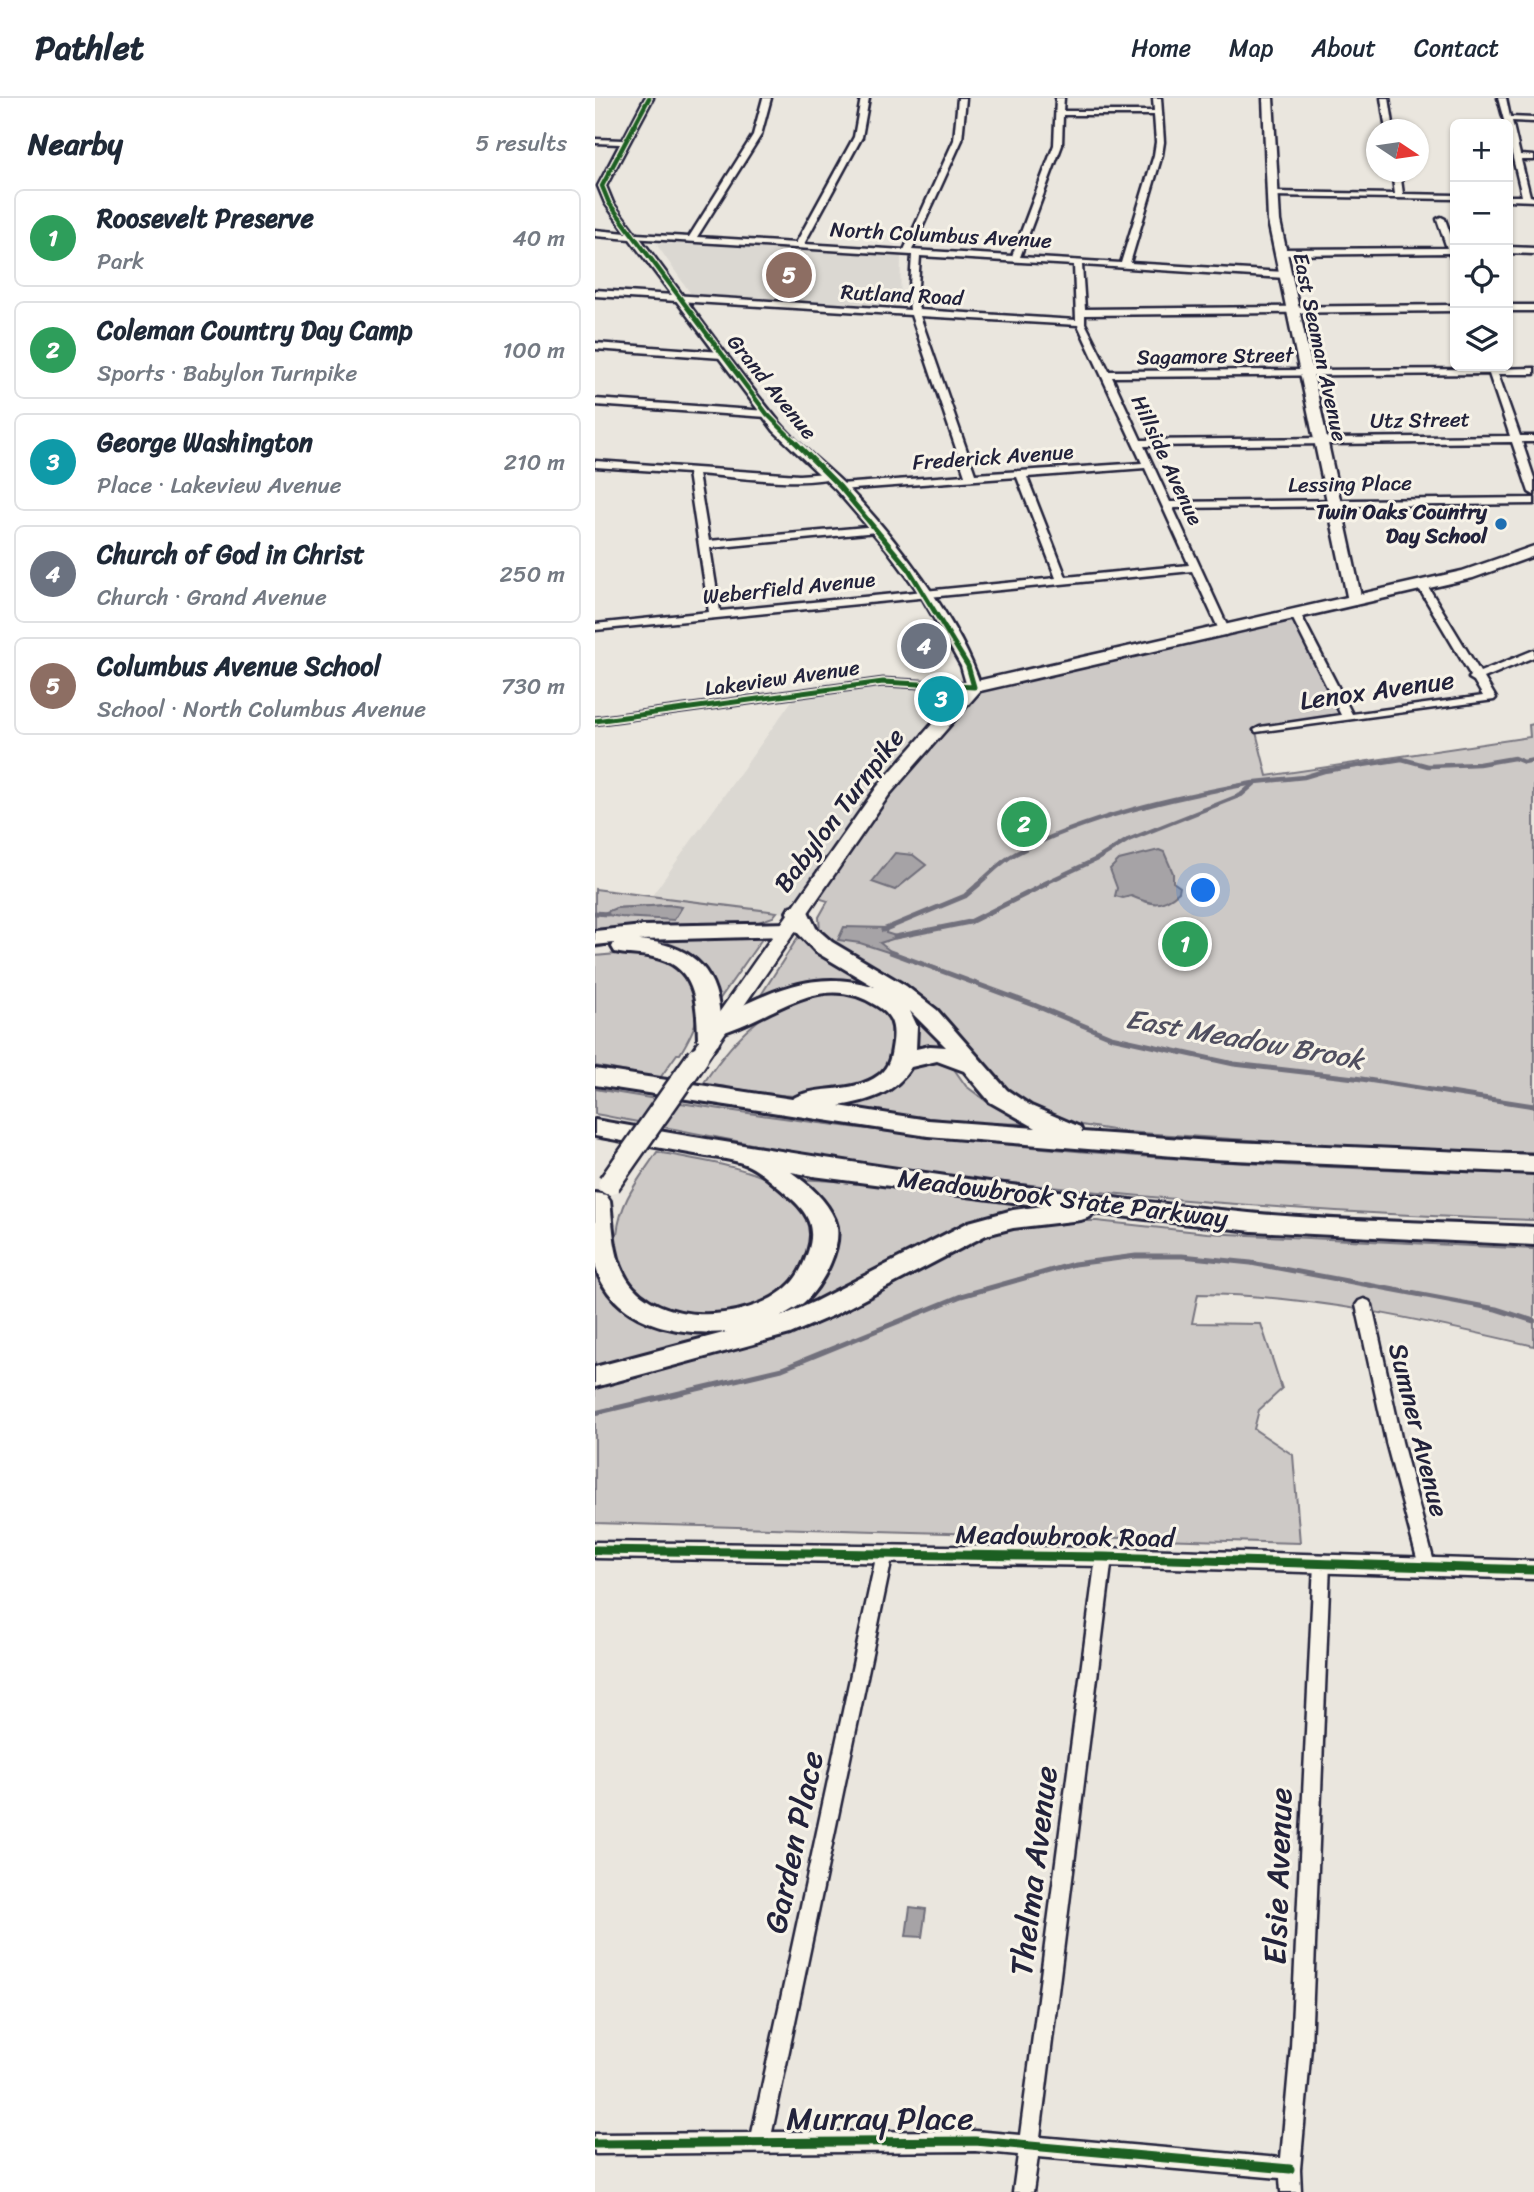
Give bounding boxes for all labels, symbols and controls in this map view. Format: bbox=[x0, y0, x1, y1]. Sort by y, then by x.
text: Pathlet bbox=[35, 19, 144, 77]
text: Home bbox=[1131, 27, 1191, 69]
text: Map bbox=[1229, 27, 1273, 69]
text: About bbox=[1311, 27, 1376, 69]
text: Contact bbox=[1414, 27, 1499, 69]
text: Nearby bbox=[28, 117, 123, 171]
north arrow bbox=[1366, 119, 1429, 182]
map controls bbox=[1450, 119, 1513, 371]
button: + bbox=[1450, 119, 1513, 182]
text: 5 results bbox=[476, 123, 567, 164]
button: − bbox=[1450, 182, 1513, 245]
text: Roosevelt Preserve bbox=[97, 195, 314, 241]
street label: North Columbus Avenue bbox=[829, 210, 1053, 260]
text: 1 bbox=[48, 218, 58, 259]
text: 40 m bbox=[512, 218, 565, 259]
text: Park bbox=[97, 241, 144, 282]
button: locate bbox=[1450, 245, 1513, 308]
pin: 5 bbox=[766, 249, 812, 301]
street label: East Seaman Avenue bbox=[1281, 249, 1359, 445]
street label: Rutland Road bbox=[840, 273, 966, 317]
text: Coleman Country Day Camp bbox=[97, 307, 413, 353]
button: layers bbox=[1450, 308, 1513, 371]
street label: Grand Avenue bbox=[717, 325, 827, 449]
text: 2 bbox=[46, 330, 60, 371]
text: 100 m bbox=[502, 330, 565, 371]
street label: Sagamore Street bbox=[1136, 336, 1295, 376]
text: Sports · Babylon Turnpike bbox=[97, 353, 357, 394]
street label: Hillside Avenue bbox=[1120, 388, 1214, 532]
street label: Utz Street bbox=[1370, 400, 1470, 440]
text: George Washington bbox=[97, 419, 313, 465]
street label: Frederick Avenue bbox=[911, 432, 1075, 482]
text: 3 bbox=[47, 442, 59, 483]
text: 210 m bbox=[504, 442, 565, 483]
street label: Lessing Place bbox=[1288, 464, 1412, 504]
text: Place · Lakeview Avenue bbox=[97, 465, 342, 506]
place label: Twin Oaks Country Day School bbox=[1316, 493, 1488, 555]
marker: Twin Oaks Country Day School bbox=[1493, 516, 1509, 532]
text: Church of God in Christ bbox=[97, 531, 365, 577]
text: 4 bbox=[46, 554, 60, 595]
text: 250 m bbox=[499, 554, 565, 595]
street label: Weberfield Avenue bbox=[701, 560, 877, 616]
text: Church · Grand Avenue bbox=[97, 577, 327, 618]
pin: 4 bbox=[901, 620, 947, 672]
text: Columbus Avenue School bbox=[97, 643, 381, 689]
street label: Lakeview Avenue bbox=[702, 648, 862, 708]
street label: Lenox Avenue bbox=[1297, 656, 1457, 724]
text: 5 bbox=[46, 666, 60, 707]
text: 730 m bbox=[501, 666, 565, 707]
pin: 3 bbox=[918, 673, 964, 725]
text: School · North Columbus Avenue bbox=[97, 689, 426, 730]
street label: Babylon Turnpike bbox=[761, 717, 917, 903]
pin: 2 bbox=[1001, 798, 1047, 850]
your location bbox=[1186, 873, 1220, 907]
pin: 1 bbox=[1162, 918, 1208, 970]
water label: East Meadow Brook bbox=[1122, 994, 1370, 1084]
street label: Meadowbrook State Parkway bbox=[895, 1155, 1231, 1241]
street label: Sumner Avenue bbox=[1375, 1338, 1463, 1522]
street label: Meadowbrook Road bbox=[955, 1511, 1177, 1561]
street label: Garden Place bbox=[747, 1746, 841, 1938]
street label: Thelma Avenue bbox=[993, 1763, 1075, 1979]
street label: Elsie Avenue bbox=[1246, 1786, 1310, 1966]
street label: Murray Place bbox=[786, 2090, 974, 2147]

